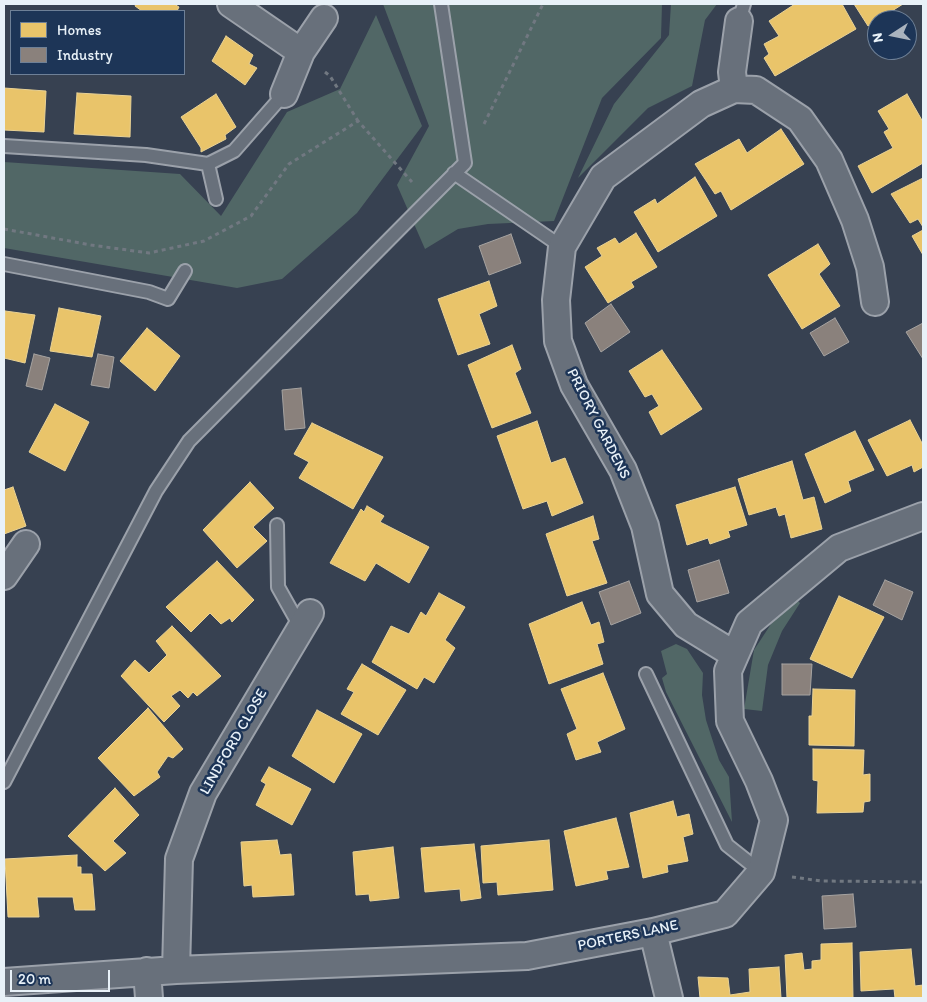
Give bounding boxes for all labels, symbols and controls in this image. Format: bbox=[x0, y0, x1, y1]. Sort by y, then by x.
legend bbox=[10, 10, 185, 75]
north arrow bbox=[867, 10, 917, 60]
text: Homes bbox=[57, 21, 101, 39]
text: N bbox=[869, 32, 887, 44]
text: Industry bbox=[57, 46, 113, 64]
street label: PRIORY GARDENS bbox=[562, 366, 634, 482]
street label: LINDFORD CLOSE bbox=[196, 686, 272, 798]
street label: PORTERS LANE bbox=[576, 917, 680, 955]
scale bar bbox=[12, 960, 112, 992]
text: 20 m bbox=[18, 970, 51, 988]

